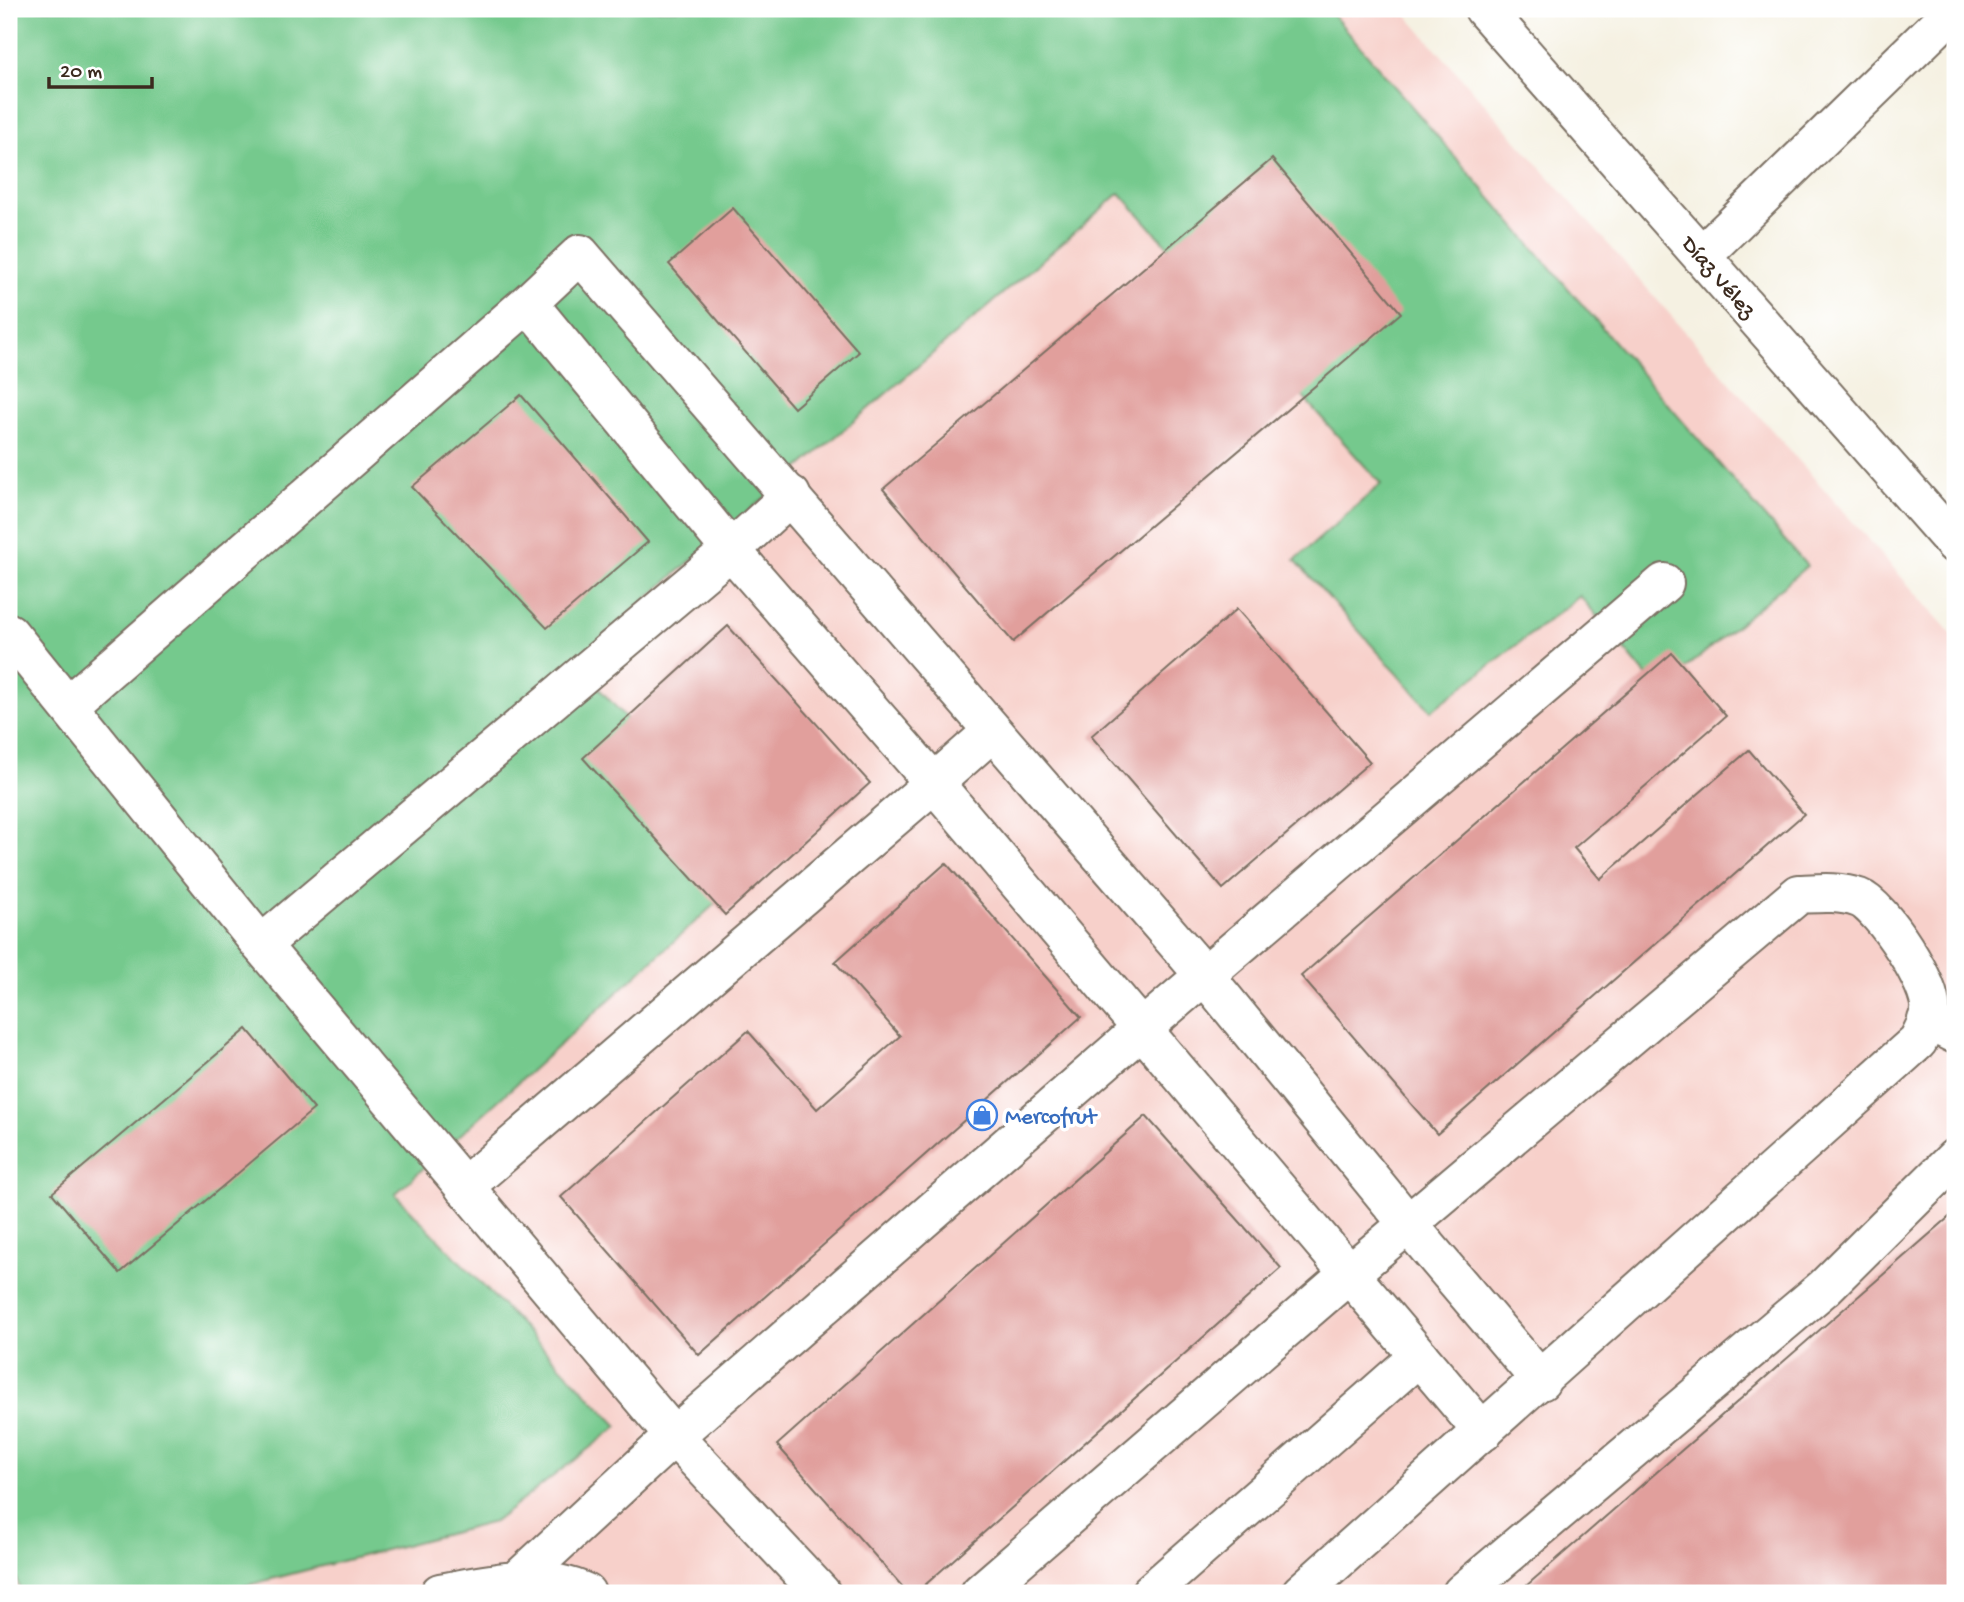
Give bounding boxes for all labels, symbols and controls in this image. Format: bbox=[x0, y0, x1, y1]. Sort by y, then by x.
scale bar bbox=[49, 46, 152, 90]
text: 20 m bbox=[60, 61, 102, 86]
street label: Díaz Vélez bbox=[1673, 230, 1761, 326]
shop icon: Mercofrut bbox=[965, 1098, 999, 1132]
place label: Mercofrut bbox=[1005, 1105, 1098, 1132]

